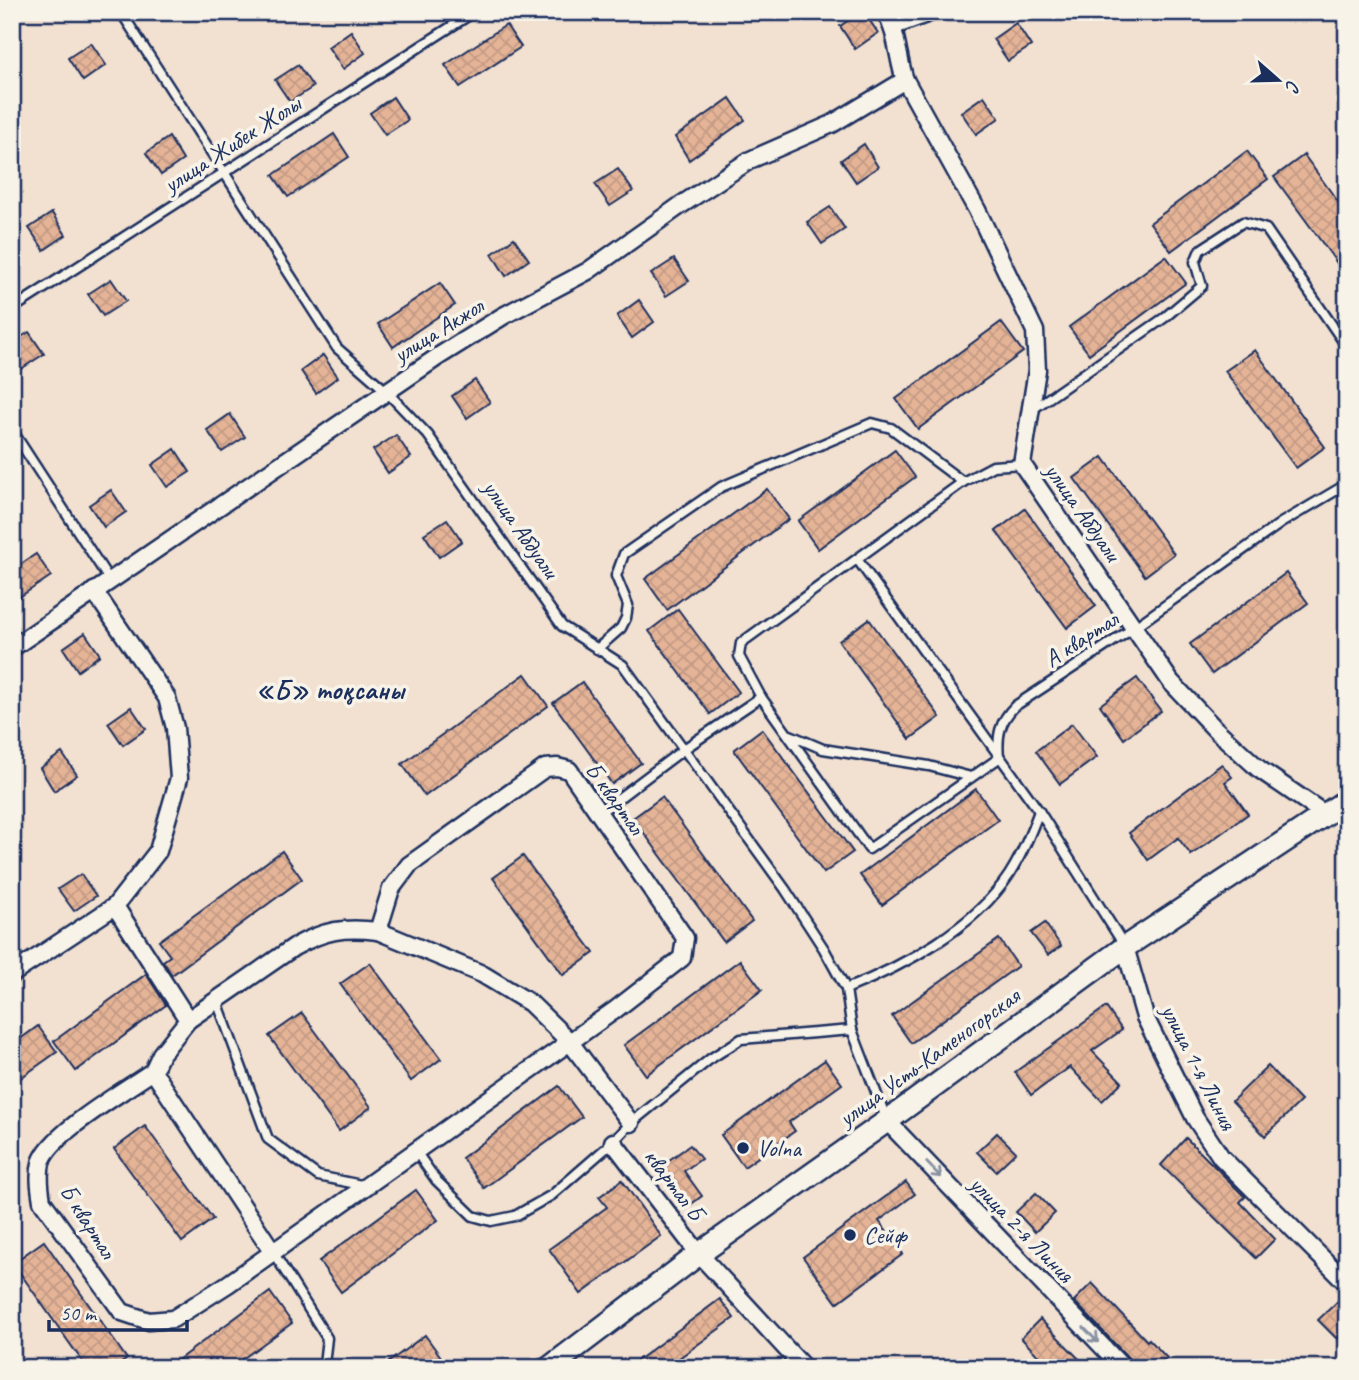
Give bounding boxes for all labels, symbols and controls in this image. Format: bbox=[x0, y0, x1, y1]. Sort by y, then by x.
north arrow bbox=[1244, 46, 1314, 116]
text: С bbox=[1279, 77, 1306, 96]
street label: улица Жибек Жолы bbox=[156, 87, 308, 201]
street label: улица Акжол bbox=[386, 290, 490, 370]
street label: улица Абдуали bbox=[1037, 456, 1129, 569]
street label: улица Абдуали bbox=[475, 473, 567, 586]
street label: А квартал bbox=[1038, 603, 1125, 674]
district label: «Б» тоқсаны bbox=[256, 672, 407, 707]
street label: Б квартал bbox=[579, 756, 652, 842]
street label: улица Усть-Каменогорская bbox=[831, 980, 1027, 1134]
street label: улица 1-я Линия bbox=[1154, 997, 1244, 1136]
place label: Volna bbox=[757, 1133, 802, 1163]
marker: Volna bbox=[735, 1140, 751, 1156]
street label: квартал Б bbox=[637, 1142, 713, 1229]
one-way arrow bbox=[926, 1161, 943, 1178]
street label: улица 2-я Линия bbox=[962, 1168, 1081, 1290]
street label: Б квартал bbox=[53, 1178, 124, 1265]
place label: Сейф bbox=[864, 1220, 908, 1250]
marker: Сейф bbox=[842, 1227, 858, 1243]
scale bar bbox=[49, 1289, 187, 1333]
text: 50 m bbox=[60, 1300, 98, 1326]
one-way arrow bbox=[1083, 1326, 1100, 1343]

